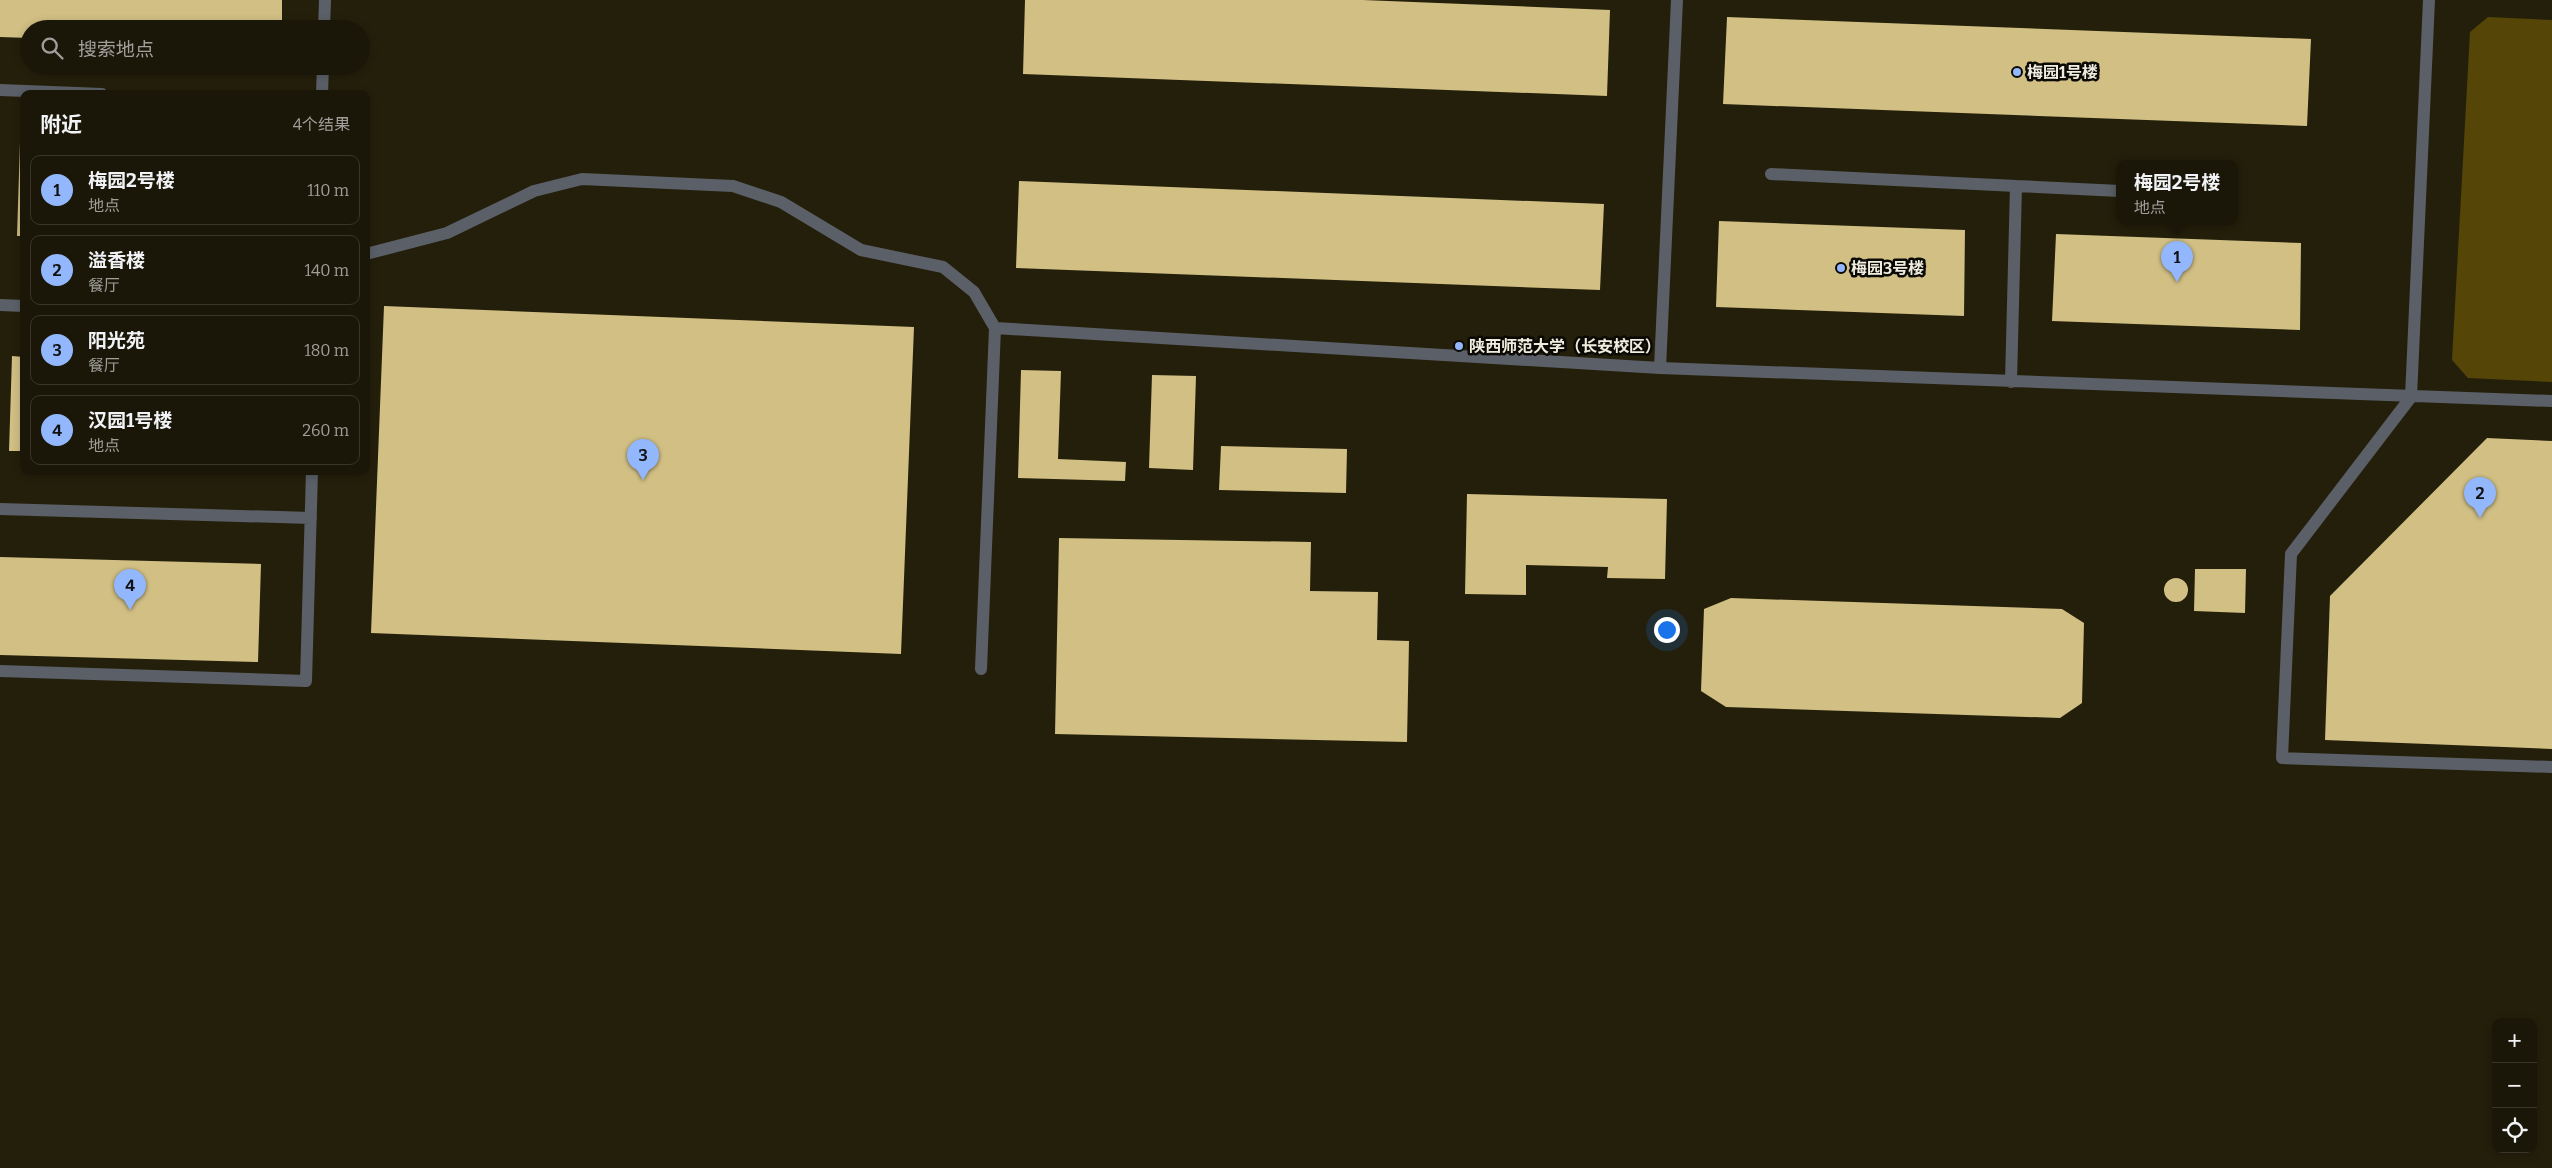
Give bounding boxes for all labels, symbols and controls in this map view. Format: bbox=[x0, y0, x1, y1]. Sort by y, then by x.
search box bbox=[20, 20, 370, 75]
icon: search bbox=[38, 34, 66, 62]
text: 搜索地点 bbox=[78, 38, 154, 61]
place label: 梅园1号楼 bbox=[2027, 63, 2098, 82]
marker: 梅园1号楼 bbox=[2011, 66, 2023, 78]
text: 附近 bbox=[40, 112, 82, 138]
text: 4个结果 bbox=[293, 115, 350, 134]
popup bbox=[2116, 160, 2238, 225]
text: 梅园2号楼 bbox=[88, 169, 175, 192]
text: 梅园2号楼 bbox=[2134, 171, 2220, 194]
text: 1 bbox=[54, 181, 60, 200]
text: 110 m bbox=[307, 181, 349, 200]
text: 地点 bbox=[88, 196, 120, 215]
text: 地点 bbox=[2134, 198, 2166, 217]
pin: 1 bbox=[2161, 241, 2193, 282]
text: 溢香楼 bbox=[88, 249, 145, 272]
place label: 梅园3号楼 bbox=[1851, 259, 1924, 278]
text: 2 bbox=[52, 261, 62, 280]
text: 140 m bbox=[304, 261, 349, 280]
marker: 梅园3号楼 bbox=[1835, 262, 1847, 274]
text: 餐厅 bbox=[88, 276, 120, 295]
text: 阳光苑 bbox=[88, 329, 145, 352]
place label: 陕西师范大学（长安校区） bbox=[1469, 337, 1661, 356]
marker: 陕西师范大学（长安校区） bbox=[1453, 340, 1465, 352]
text: 3 bbox=[52, 341, 62, 360]
text: 180 m bbox=[304, 341, 349, 360]
text: 餐厅 bbox=[88, 356, 120, 375]
text: 汉园1号楼 bbox=[88, 409, 172, 432]
text: 4 bbox=[52, 421, 62, 440]
text: 260 m bbox=[302, 421, 349, 440]
text: 地点 bbox=[88, 436, 120, 455]
pin: 3 bbox=[627, 439, 659, 480]
pin: 2 bbox=[2464, 477, 2496, 518]
pin: 4 bbox=[114, 569, 146, 610]
your location bbox=[1654, 617, 1680, 643]
map controls bbox=[2492, 1018, 2537, 1153]
button: + bbox=[2492, 1018, 2537, 1063]
button: − bbox=[2492, 1063, 2537, 1108]
button: locate bbox=[2492, 1108, 2537, 1153]

